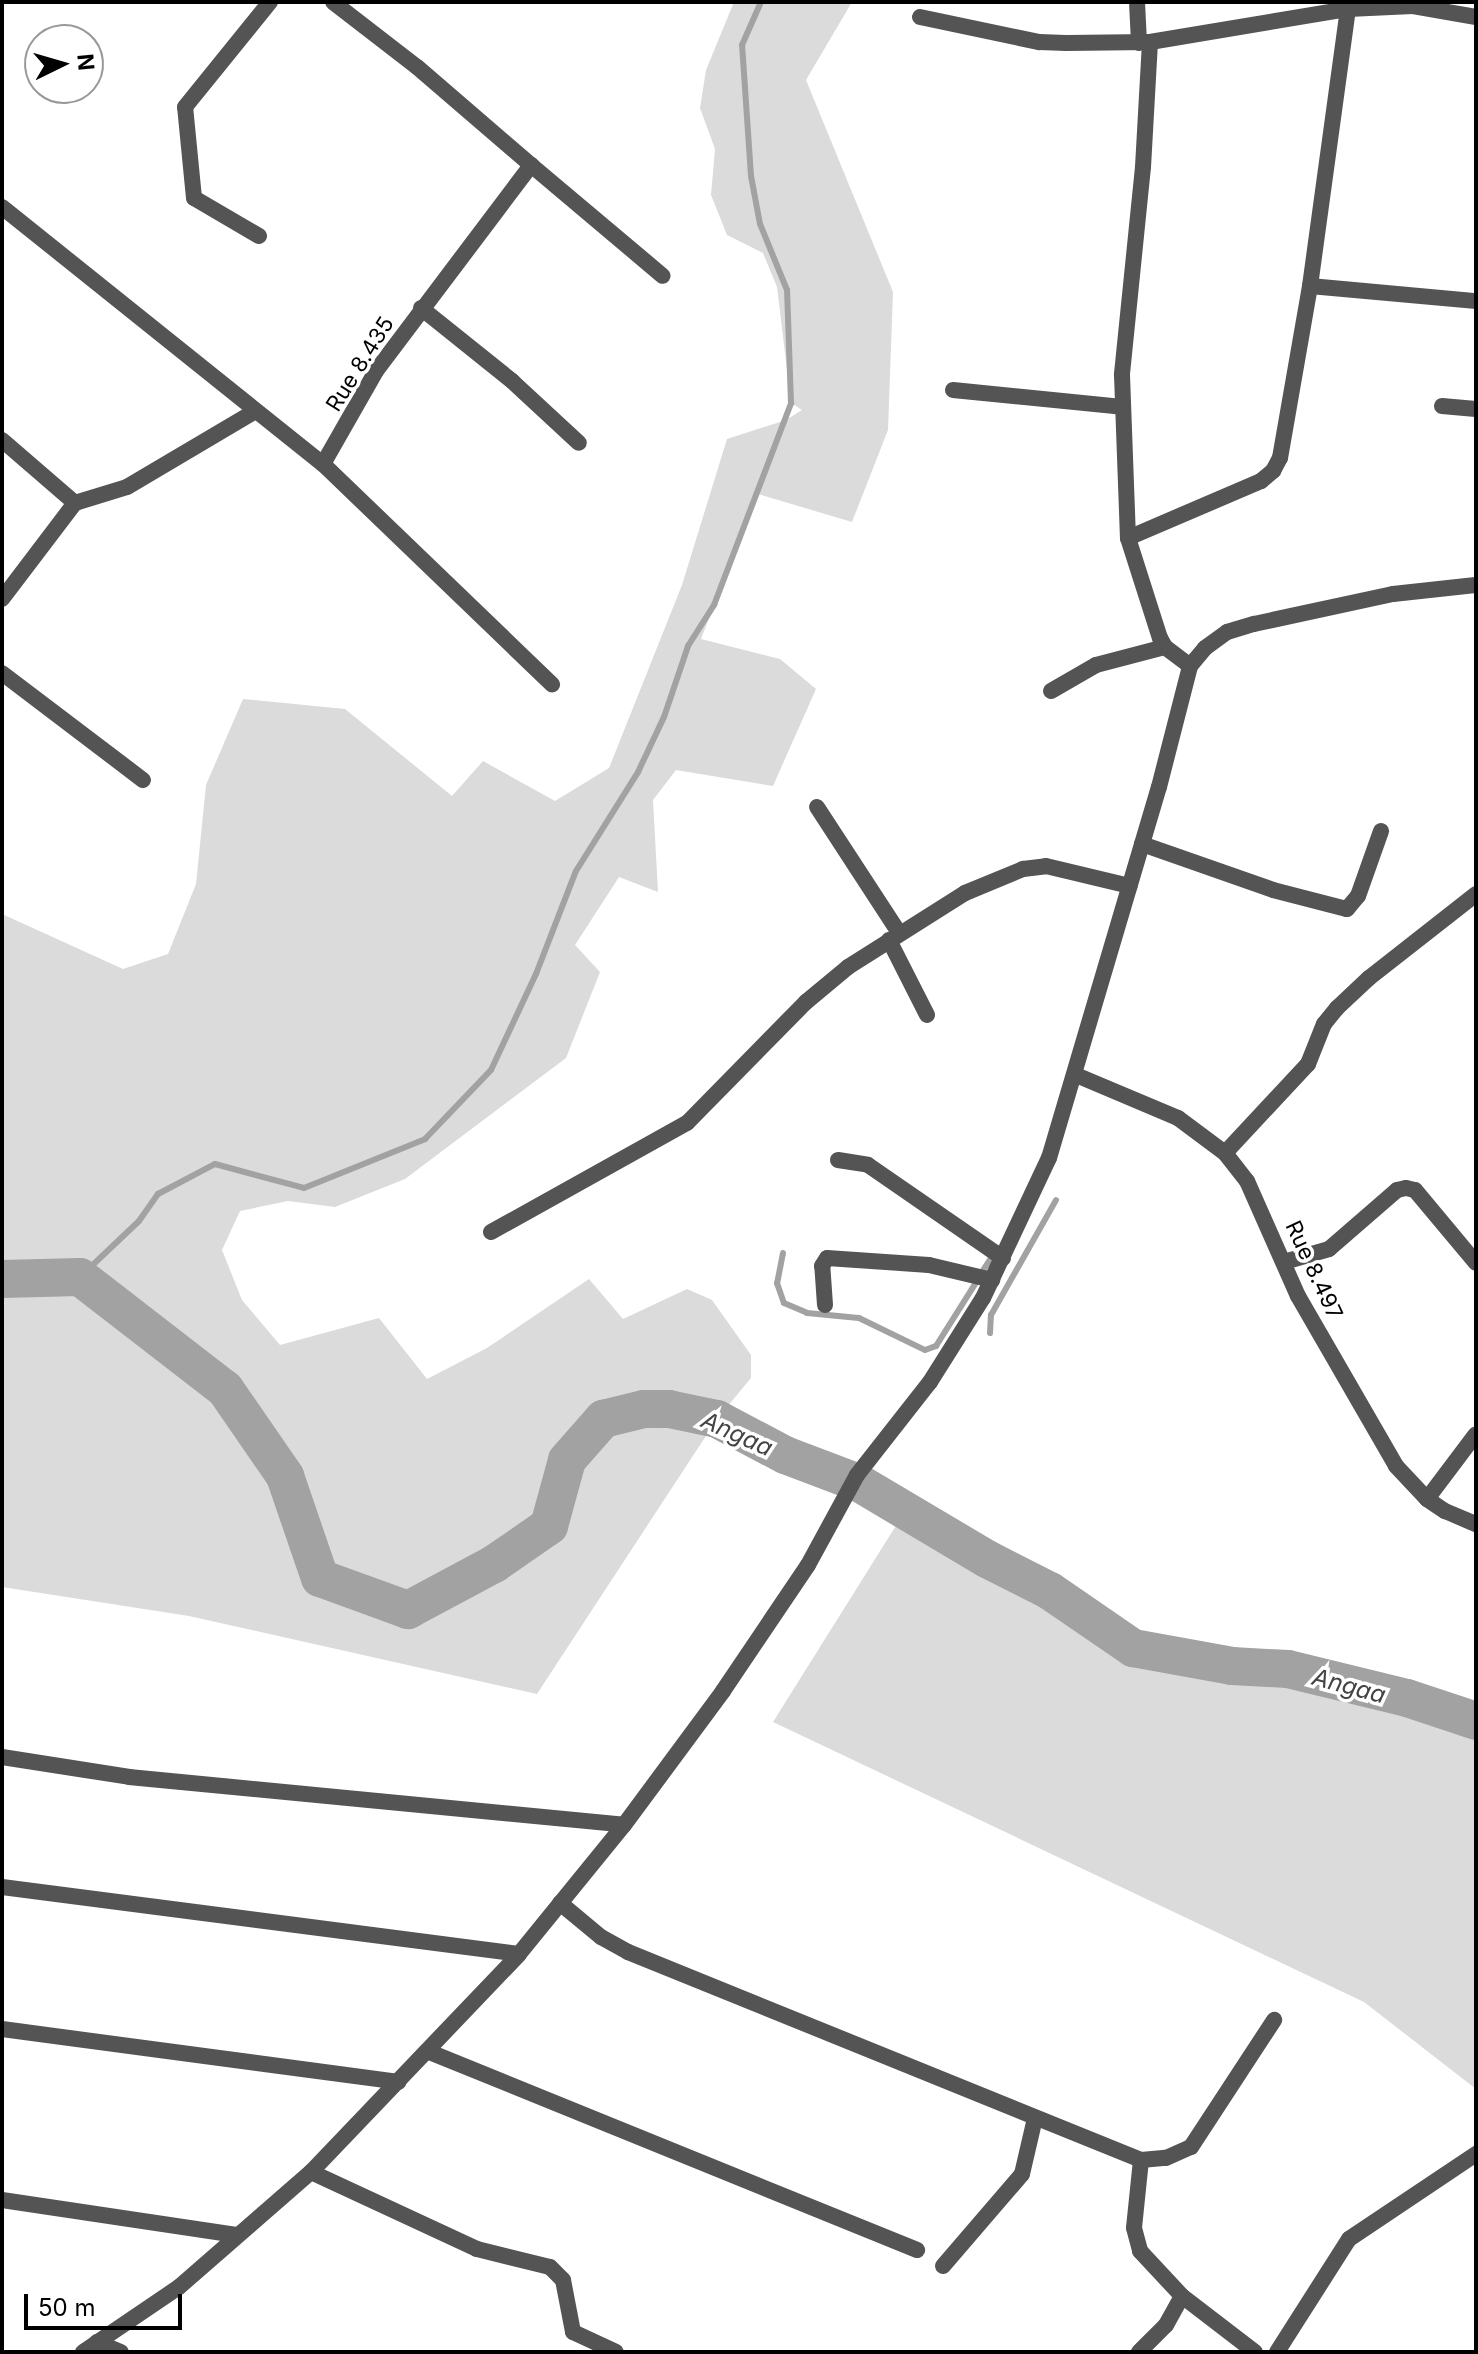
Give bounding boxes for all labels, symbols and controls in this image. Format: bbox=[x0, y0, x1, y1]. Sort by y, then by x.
north arrow bbox=[24, 24, 104, 104]
text: N bbox=[72, 53, 100, 72]
street label: Rue 8.435 bbox=[321, 312, 399, 416]
street label: Rue 8.497 bbox=[1280, 1217, 1348, 1323]
water label: Angaa bbox=[697, 1406, 777, 1462]
water label: Angaa bbox=[1309, 1662, 1389, 1710]
scale bar bbox=[28, 2278, 186, 2328]
text: 50 m bbox=[38, 2293, 96, 2322]

